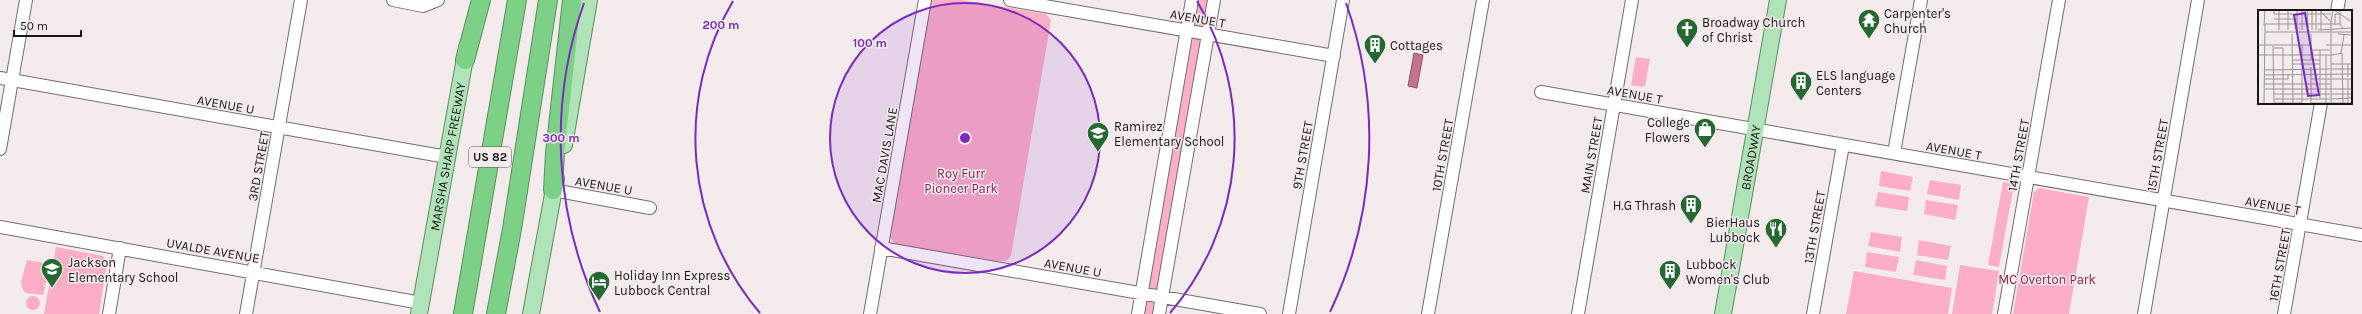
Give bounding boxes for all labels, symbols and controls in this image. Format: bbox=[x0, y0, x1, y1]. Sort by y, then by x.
street label: AVENUE T bbox=[1169, 6, 1227, 31]
place label: Carpenter's Church bbox=[1884, 6, 1951, 36]
temple icon: Carpenter's Church bbox=[1856, 7, 1882, 40]
inset map bbox=[2258, 10, 2352, 104]
scale bar bbox=[14, 12, 81, 38]
place label: Broadway Church of Christ bbox=[1702, 15, 1805, 45]
church icon: Broadway Church of Christ bbox=[1674, 16, 1700, 49]
text: 200 m bbox=[703, 18, 739, 32]
text: 50 m bbox=[20, 19, 48, 33]
building icon: Cottages bbox=[1362, 32, 1388, 65]
text: 100 m bbox=[853, 36, 887, 50]
place label: Cottages bbox=[1390, 38, 1443, 53]
place label: ELS language Centers bbox=[1816, 68, 1896, 98]
building icon: ELS language Centers bbox=[1788, 69, 1814, 102]
street label: MARSHA SHARP FREEWAY bbox=[427, 81, 469, 232]
street label: AVENUE T bbox=[1606, 82, 1664, 107]
street label: AVENUE U bbox=[196, 92, 256, 117]
street label: MAC DAVIS LANE bbox=[869, 106, 900, 204]
street label: MAIN STREET bbox=[1577, 115, 1606, 195]
place label: College Flowers bbox=[1645, 115, 1690, 145]
shop icon: College Flowers bbox=[1692, 116, 1718, 149]
street label: 10TH STREET bbox=[1429, 117, 1456, 193]
street label: 14TH STREET bbox=[2005, 117, 2032, 192]
street label: 15TH STREET bbox=[2144, 117, 2171, 193]
place label: Ramirez Elementary School bbox=[1114, 119, 1224, 149]
street label: 9TH STREET bbox=[1289, 119, 1316, 191]
school or university icon: Ramirez Elementary School bbox=[1085, 120, 1111, 153]
street label: BROADWAY bbox=[1738, 124, 1764, 191]
street label: 3RD STREET bbox=[245, 129, 272, 202]
text: 300 m bbox=[542, 131, 580, 145]
centre of rings bbox=[958, 131, 972, 145]
street label: AVENUE T bbox=[1925, 138, 1983, 163]
road number: US 82 bbox=[469, 147, 511, 167]
park label: Roy Furr Pioneer Park bbox=[924, 166, 998, 196]
street label: AVENUE U bbox=[574, 173, 634, 198]
street label: 13TH STREET bbox=[1801, 189, 1828, 265]
building icon: H.G Thrash bbox=[1678, 192, 1704, 225]
street label: AVENUE T bbox=[2244, 193, 2302, 218]
place label: H.G Thrash bbox=[1613, 198, 1676, 213]
place label: BierHaus Lubbock bbox=[1706, 215, 1760, 245]
restaurant icon: BierHaus Lubbock bbox=[1763, 216, 1789, 249]
street label: 16TH STREET bbox=[2266, 227, 2293, 303]
street label: UVALDE AVENUE bbox=[165, 235, 261, 266]
place label: Jackson Elementary School bbox=[68, 255, 178, 285]
street label: AVENUE U bbox=[1043, 255, 1103, 280]
school or university icon: Jackson Elementary School bbox=[39, 256, 65, 289]
place label: Lubbock Women's Club bbox=[1686, 257, 1770, 287]
building icon: Lubbock Women's Club bbox=[1657, 258, 1683, 291]
place label: Holiday Inn Express Lubbock Central bbox=[614, 268, 730, 298]
hotel icon: Holiday Inn Express Lubbock Central bbox=[586, 269, 612, 302]
park label: MC Overton Park bbox=[1998, 272, 2096, 287]

